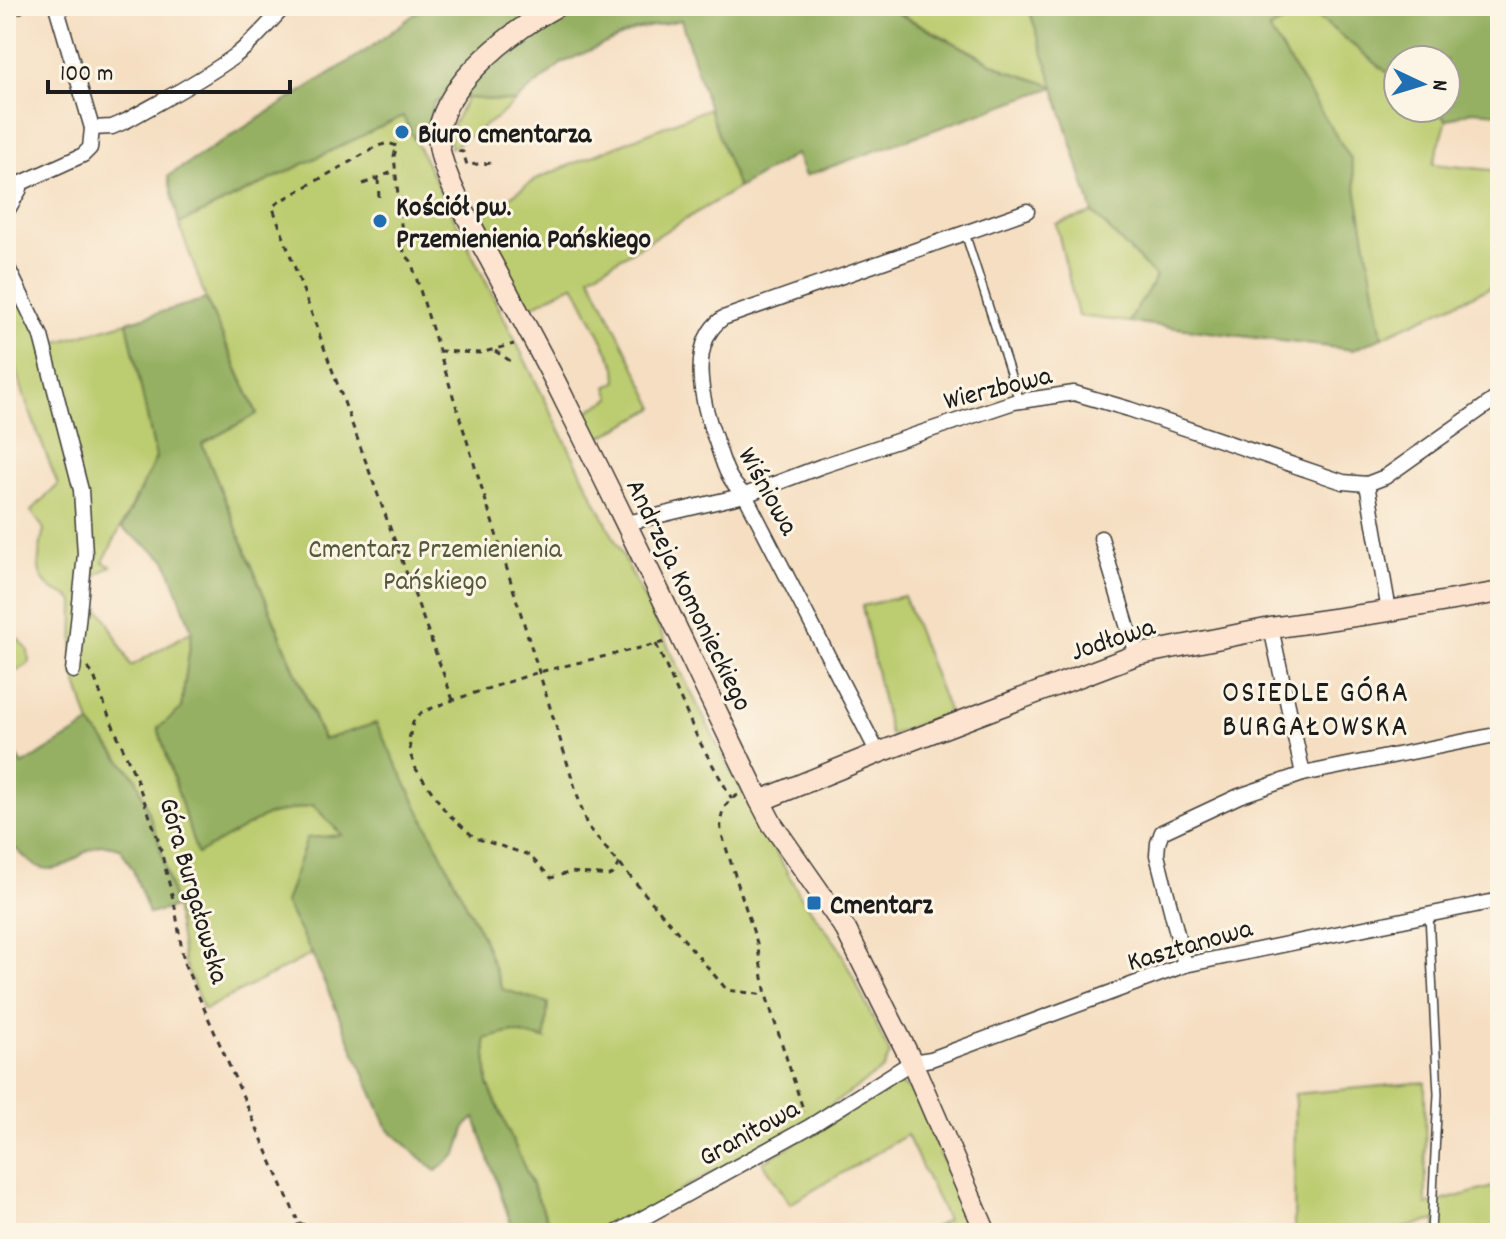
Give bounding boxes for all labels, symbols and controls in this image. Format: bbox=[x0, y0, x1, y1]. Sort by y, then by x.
scale bar bbox=[48, 44, 290, 94]
north arrow bbox=[1382, 44, 1462, 124]
text: 100 m bbox=[60, 58, 113, 92]
text: N bbox=[1423, 79, 1454, 92]
place label: Biuro cmentarza bbox=[418, 117, 592, 157]
marker: Biuro cmentarza bbox=[393, 123, 411, 141]
place label: Kościół pw. Przemienienia Pańskiego bbox=[396, 190, 651, 262]
marker: Kościół pw. Przemienienia Pańskiego bbox=[371, 212, 389, 230]
street label: Wierzbowa bbox=[940, 358, 1057, 424]
street label: Wiśniowa bbox=[725, 441, 807, 544]
street label: Andrzeja Komonieckiego bbox=[613, 473, 760, 719]
park label: Cmentarz Przemienienia Pańskiego bbox=[308, 532, 563, 604]
street label: Jodłowa bbox=[1066, 609, 1162, 674]
district label: OSIEDLE GÓRA BURGAŁOWSKA bbox=[1222, 674, 1410, 751]
street label: Góra Burgałowska bbox=[146, 794, 237, 990]
place label: Cmentarz bbox=[830, 888, 933, 928]
marker: Cmentarz bbox=[805, 894, 823, 912]
street label: Kasztanowa bbox=[1123, 911, 1258, 985]
street label: Granitowa bbox=[693, 1091, 809, 1179]

